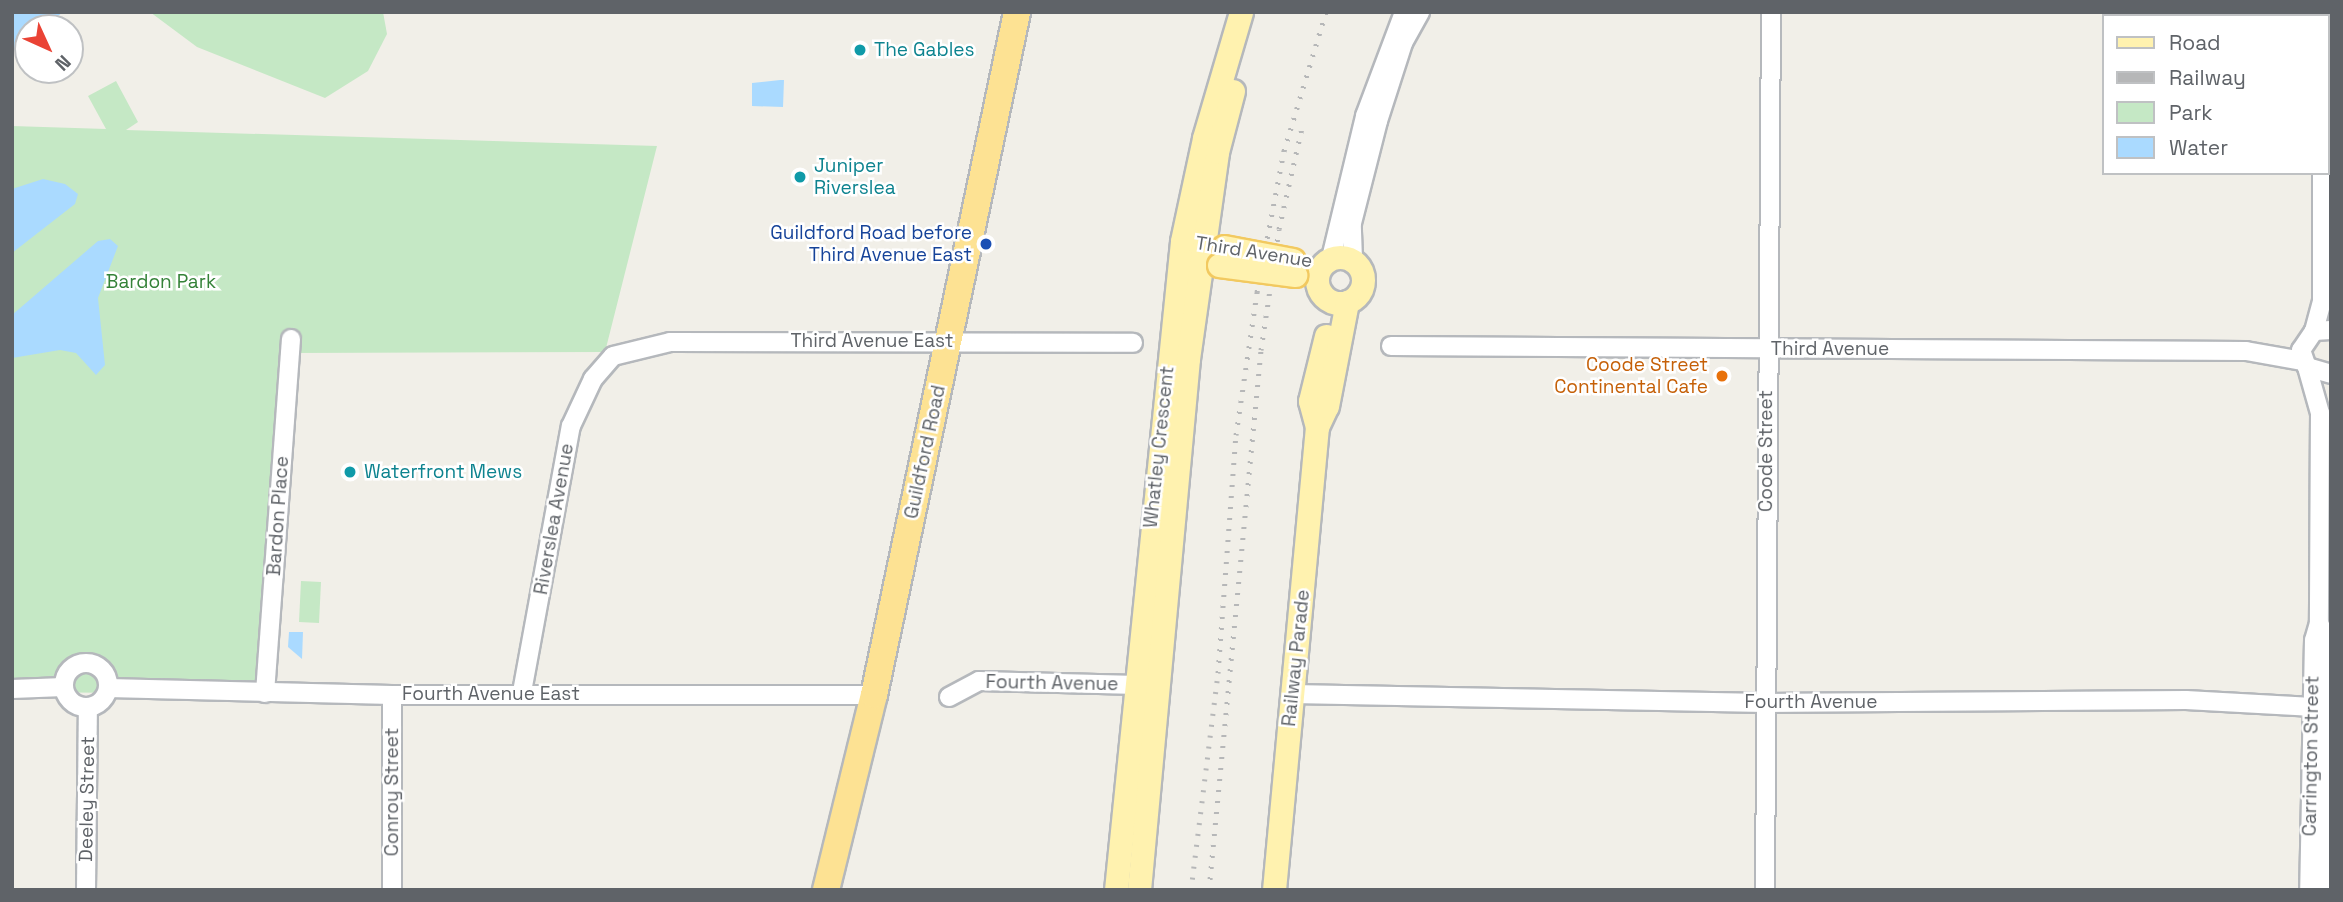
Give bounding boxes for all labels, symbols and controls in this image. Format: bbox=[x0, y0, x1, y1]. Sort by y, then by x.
north arrow bbox=[14, 14, 84, 84]
legend bbox=[2102, 14, 2329, 175]
text: Road bbox=[2169, 29, 2221, 56]
place label: The Gables bbox=[874, 39, 975, 61]
marker: The Gables bbox=[852, 42, 868, 58]
text: N bbox=[49, 49, 76, 76]
text: Railway bbox=[2169, 64, 2246, 91]
text: Park bbox=[2169, 99, 2213, 126]
text: Water bbox=[2169, 134, 2228, 161]
place label: Juniper Riverslea bbox=[814, 155, 896, 199]
marker: Juniper Riverslea bbox=[792, 169, 808, 185]
place label: Guildford Road before Third Avenue East bbox=[770, 222, 972, 266]
street label: Third Avenue bbox=[1194, 231, 1314, 273]
marker: Guildford Road before Third Avenue East bbox=[978, 236, 994, 252]
park label: Bardon Park bbox=[106, 271, 216, 293]
street label: Third Avenue East bbox=[790, 330, 954, 352]
street label: Third Avenue bbox=[1771, 338, 1889, 360]
place label: Coode Street Continental Cafe bbox=[1554, 354, 1708, 398]
street label: Whatley Crescent bbox=[1139, 365, 1179, 529]
marker: Coode Street Continental Cafe bbox=[1714, 368, 1730, 384]
street label: Guildford Road bbox=[900, 383, 950, 521]
street label: Coode Street bbox=[1755, 390, 1777, 512]
street label: Riverslea Avenue bbox=[529, 441, 579, 597]
street label: Bardon Place bbox=[262, 455, 294, 577]
place label: Waterfront Mews bbox=[364, 461, 522, 483]
marker: Waterfront Mews bbox=[342, 464, 358, 480]
street label: Railway Parade bbox=[1277, 588, 1315, 728]
street label: Fourth Avenue bbox=[985, 670, 1119, 696]
street label: Carrington Street bbox=[2298, 675, 2324, 837]
street label: Fourth Avenue East bbox=[402, 683, 580, 705]
street label: Fourth Avenue bbox=[1744, 691, 1878, 713]
street label: Conroy Street bbox=[381, 728, 403, 856]
street label: Deeley Street bbox=[75, 736, 99, 862]

